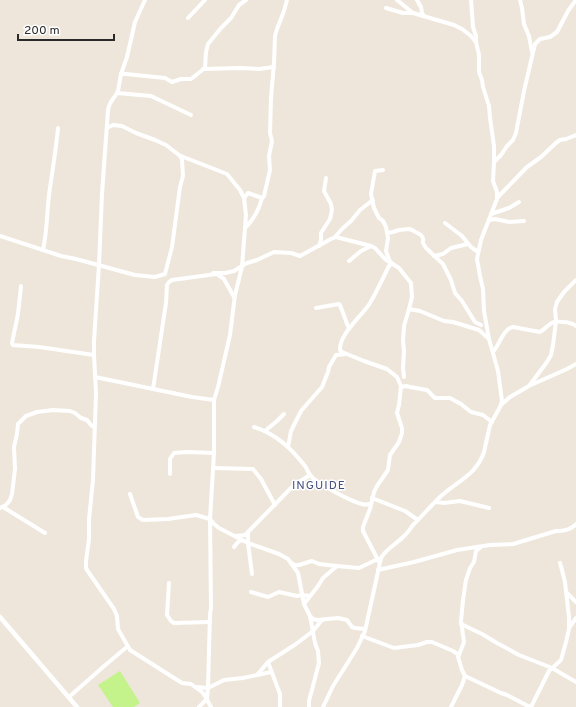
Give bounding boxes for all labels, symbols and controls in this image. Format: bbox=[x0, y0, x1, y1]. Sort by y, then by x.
scale bar bbox=[18, 16, 114, 42]
text: 200 m bbox=[24, 23, 60, 39]
district label: INGUIDE bbox=[292, 478, 346, 494]

